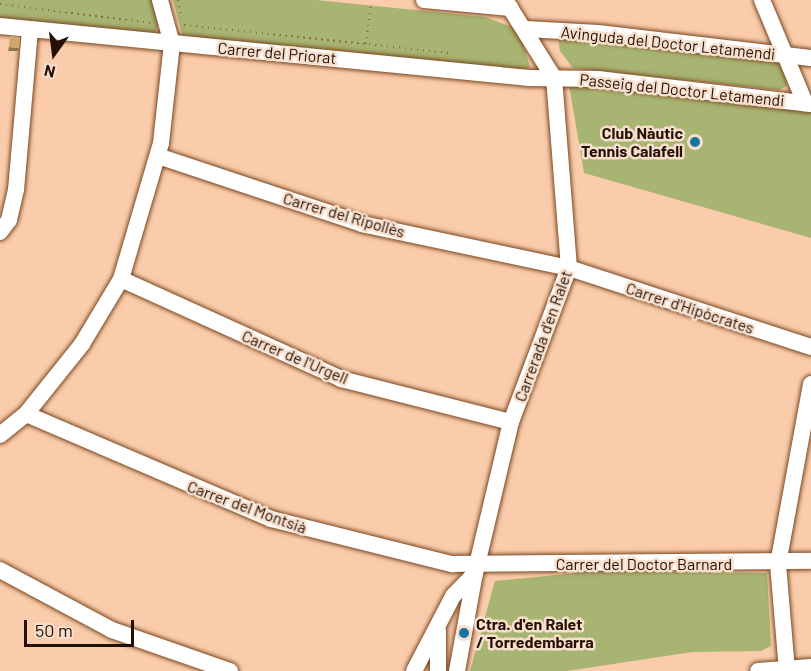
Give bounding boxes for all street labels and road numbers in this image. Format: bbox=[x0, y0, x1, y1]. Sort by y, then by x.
street label: Avinguda del Doctor Letamendi bbox=[560, 22, 776, 64]
street label: Carrer del Priorat bbox=[217, 38, 337, 68]
street label: Passeig del Doctor Letamendi bbox=[579, 70, 785, 110]
street label: Carrer del Ripollès bbox=[281, 188, 407, 242]
street label: Carrerada d'en Ralet bbox=[510, 268, 576, 404]
street label: Carrer d'Hipòcrates bbox=[624, 278, 756, 338]
street label: Carrer de l'Urgell bbox=[239, 326, 351, 388]
street label: Carrer del Montsià bbox=[185, 477, 309, 537]
street label: Carrer del Doctor Barnard bbox=[556, 554, 732, 574]

